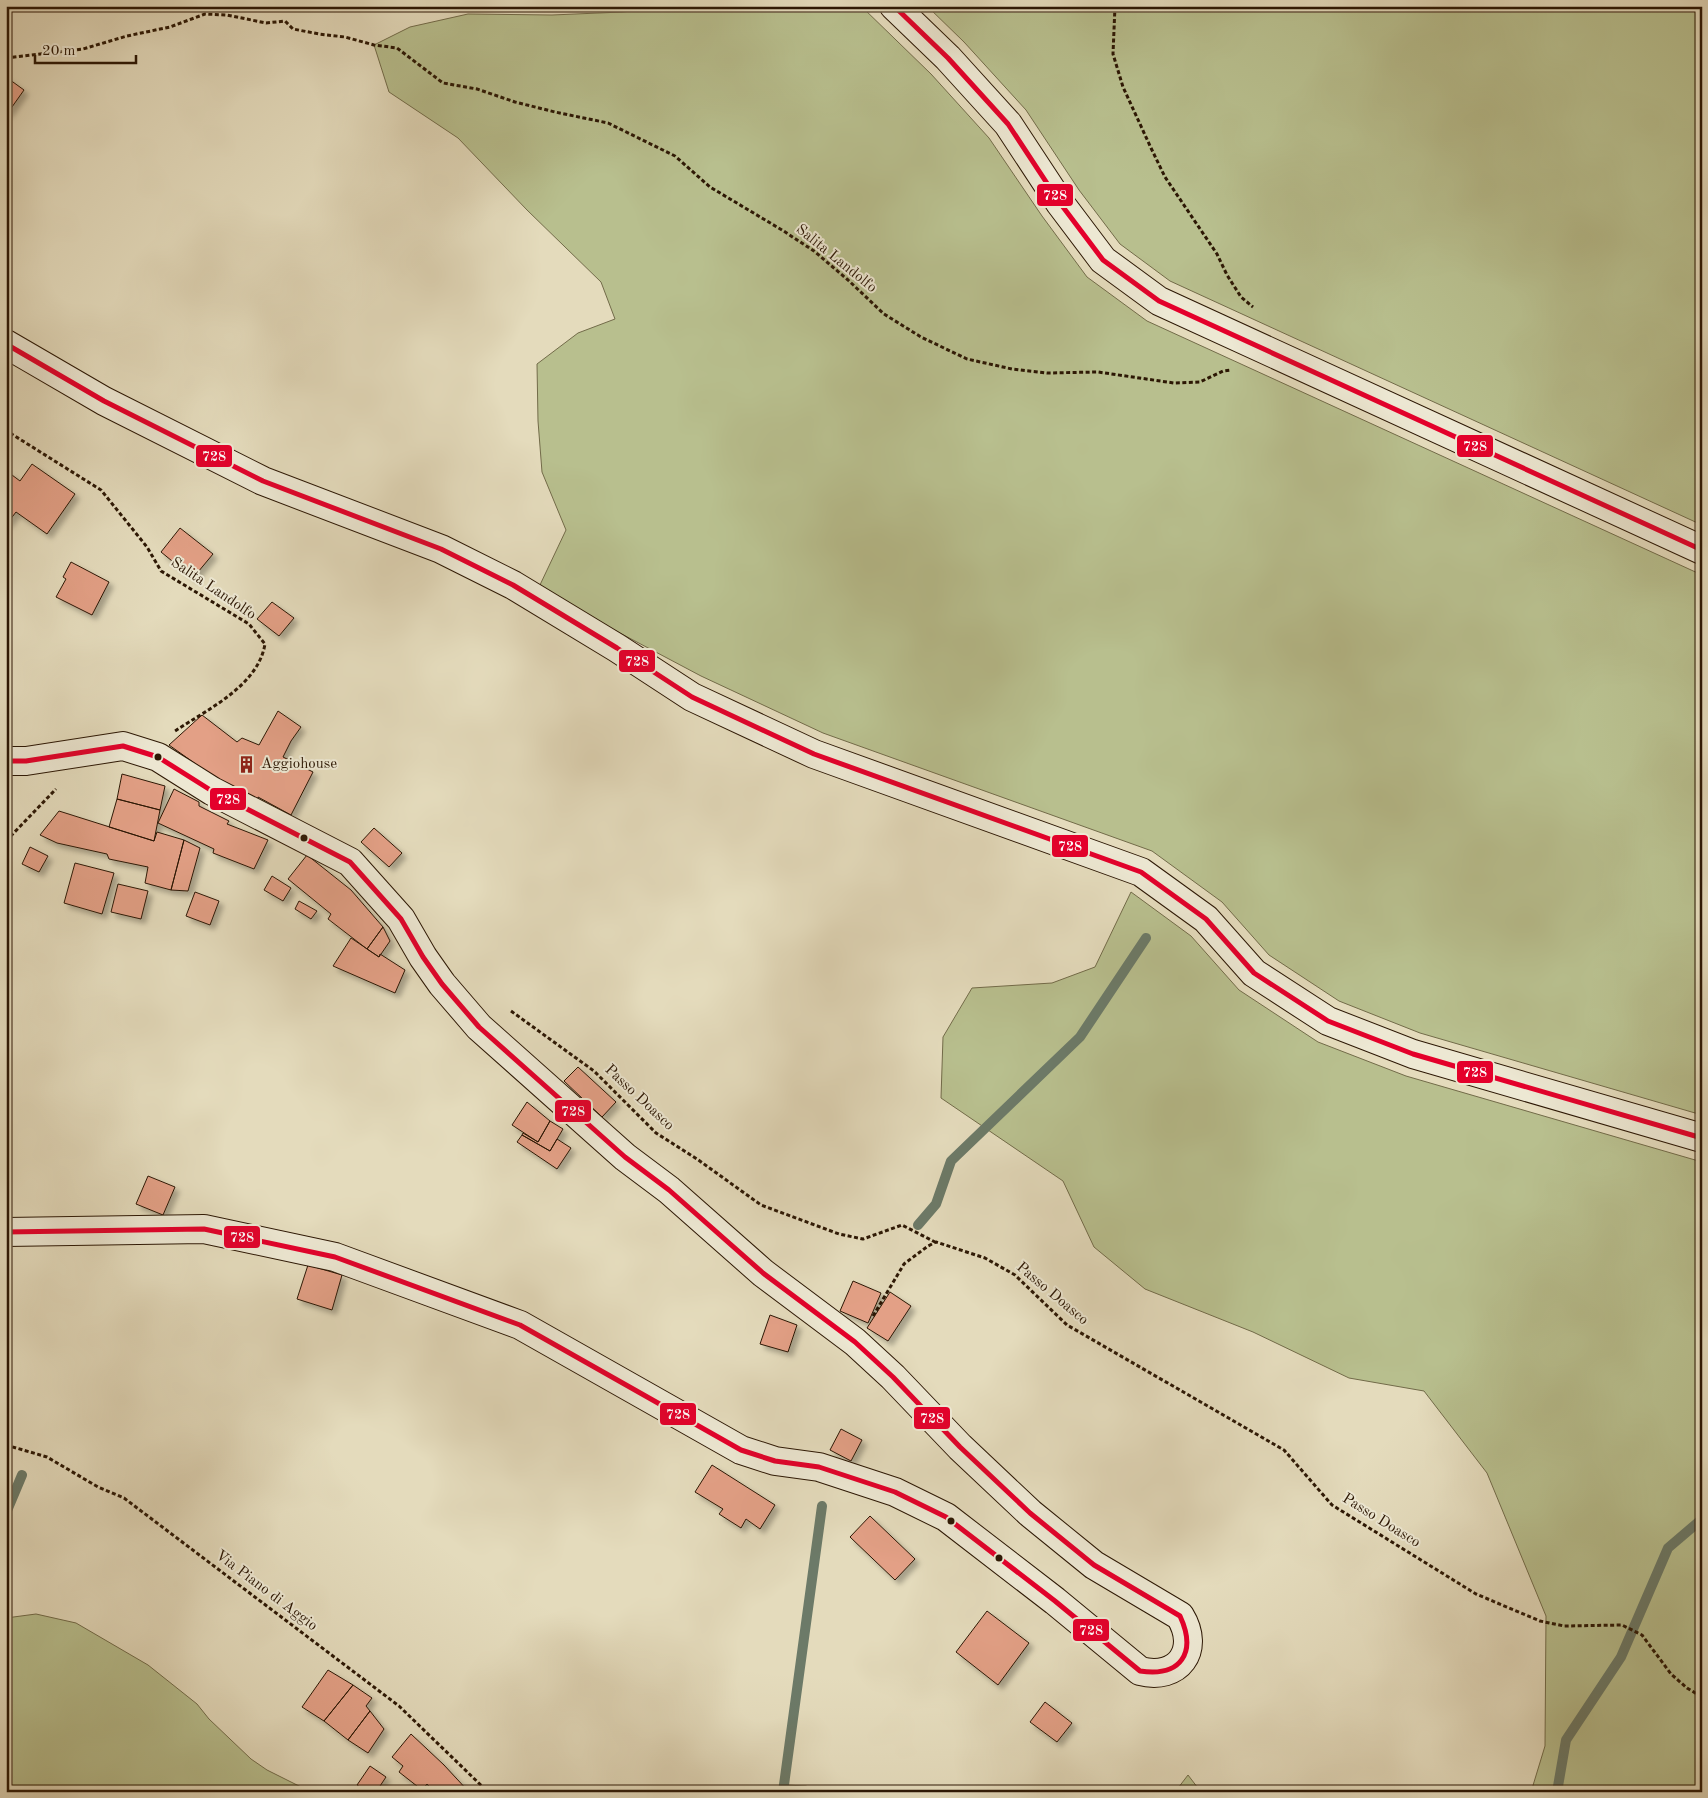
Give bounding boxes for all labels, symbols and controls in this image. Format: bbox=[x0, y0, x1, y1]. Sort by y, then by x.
scale bar bbox=[35, 32, 136, 64]
text: 20 m bbox=[42, 44, 76, 59]
line badge: 728 bbox=[1036, 183, 1074, 207]
text: 728 bbox=[1043, 189, 1067, 203]
street label: Salita Landolfo bbox=[793, 222, 879, 296]
line badge: 728 bbox=[1456, 434, 1494, 458]
text: 728 bbox=[1463, 440, 1487, 454]
line badge: 728 bbox=[195, 444, 233, 468]
text: 728 bbox=[202, 450, 226, 464]
street label: Salita Landolfo bbox=[168, 555, 258, 623]
line badge: 728 bbox=[618, 649, 656, 673]
text: 728 bbox=[625, 655, 649, 669]
unlabelled marker bbox=[153, 752, 163, 762]
building icon: Aggiohouse bbox=[237, 754, 257, 774]
place label: Aggiohouse bbox=[261, 757, 337, 772]
line badge: 728 bbox=[209, 787, 247, 811]
text: 728 bbox=[216, 793, 240, 807]
unlabelled marker bbox=[299, 833, 309, 843]
line badge: 728 bbox=[1051, 834, 1089, 858]
text: 728 bbox=[1058, 840, 1082, 854]
line badge: 728 bbox=[1456, 1060, 1494, 1084]
street label: Passo Doasco bbox=[601, 1062, 677, 1134]
text: 728 bbox=[1463, 1066, 1487, 1080]
line badge: 728 bbox=[554, 1099, 592, 1123]
text: 728 bbox=[561, 1105, 585, 1119]
line badge: 728 bbox=[223, 1225, 261, 1249]
text: 728 bbox=[230, 1231, 254, 1245]
street label: Passo Doasco bbox=[1013, 1260, 1091, 1328]
line badge: 728 bbox=[659, 1402, 697, 1426]
line badge: 728 bbox=[913, 1406, 951, 1430]
text: 728 bbox=[666, 1408, 690, 1422]
text: 728 bbox=[920, 1412, 944, 1426]
street label: Passo Doasco bbox=[1339, 1491, 1423, 1551]
unlabelled marker bbox=[946, 1516, 956, 1526]
street label: Via Piano di Aggio bbox=[212, 1548, 320, 1634]
unlabelled marker bbox=[994, 1553, 1004, 1563]
line badge: 728 bbox=[1072, 1618, 1110, 1642]
text: 728 bbox=[1079, 1624, 1103, 1638]

